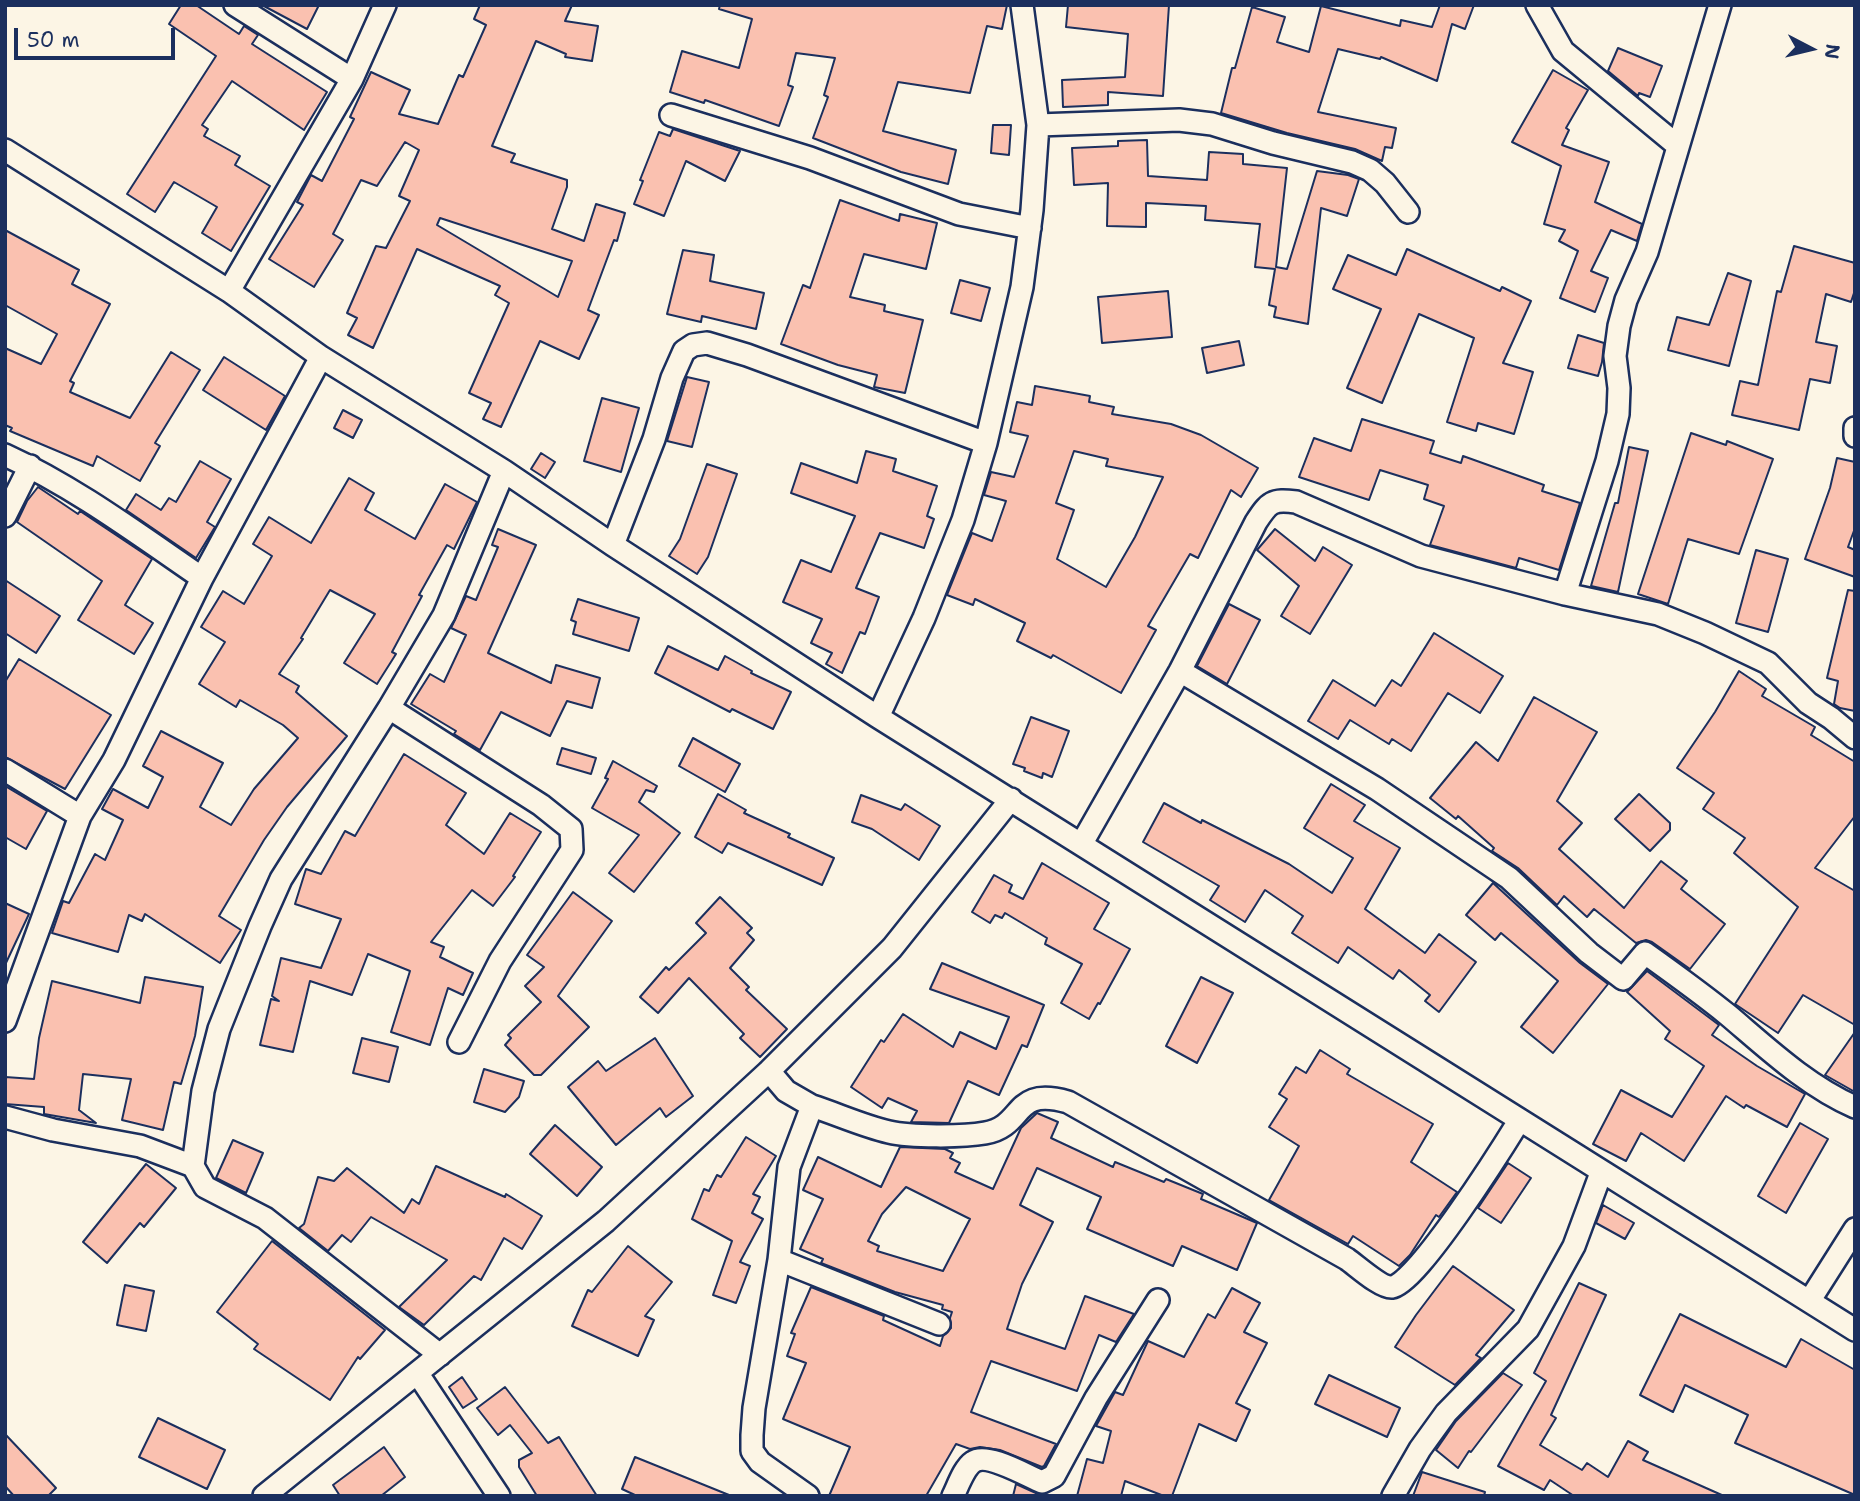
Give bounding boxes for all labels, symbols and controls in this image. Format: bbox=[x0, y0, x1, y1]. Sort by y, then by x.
scale bar bbox=[18, 14, 178, 58]
north arrow bbox=[1776, 14, 1846, 84]
text: 50 m bbox=[27, 26, 80, 54]
text: N bbox=[1819, 43, 1846, 61]

